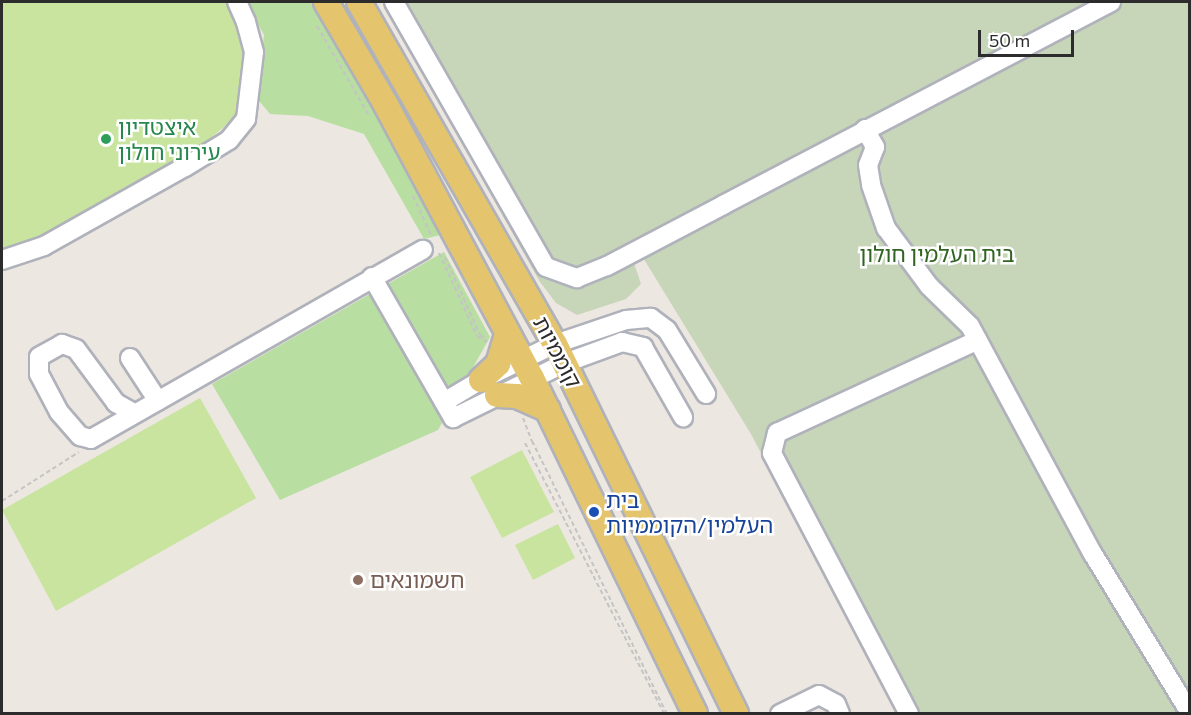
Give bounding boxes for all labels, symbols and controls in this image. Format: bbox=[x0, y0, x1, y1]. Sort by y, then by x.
scale bar bbox=[981, 18, 1077, 56]
text: 50 m bbox=[989, 29, 1030, 51]
place label: איצטדיון עירוני חולון bbox=[118, 113, 220, 164]
marker: איצטדיון עירוני חולון bbox=[99, 132, 113, 146]
park label: בית העלמין חולון bbox=[859, 241, 1015, 267]
street label: קוממיות bbox=[528, 312, 588, 392]
place label: בית העלמין/הקוממיות bbox=[606, 486, 773, 538]
marker: בית העלמין/הקוממיות bbox=[587, 505, 601, 519]
place label: חשמונאים bbox=[370, 567, 464, 593]
marker: חשמונאים bbox=[351, 573, 365, 587]

